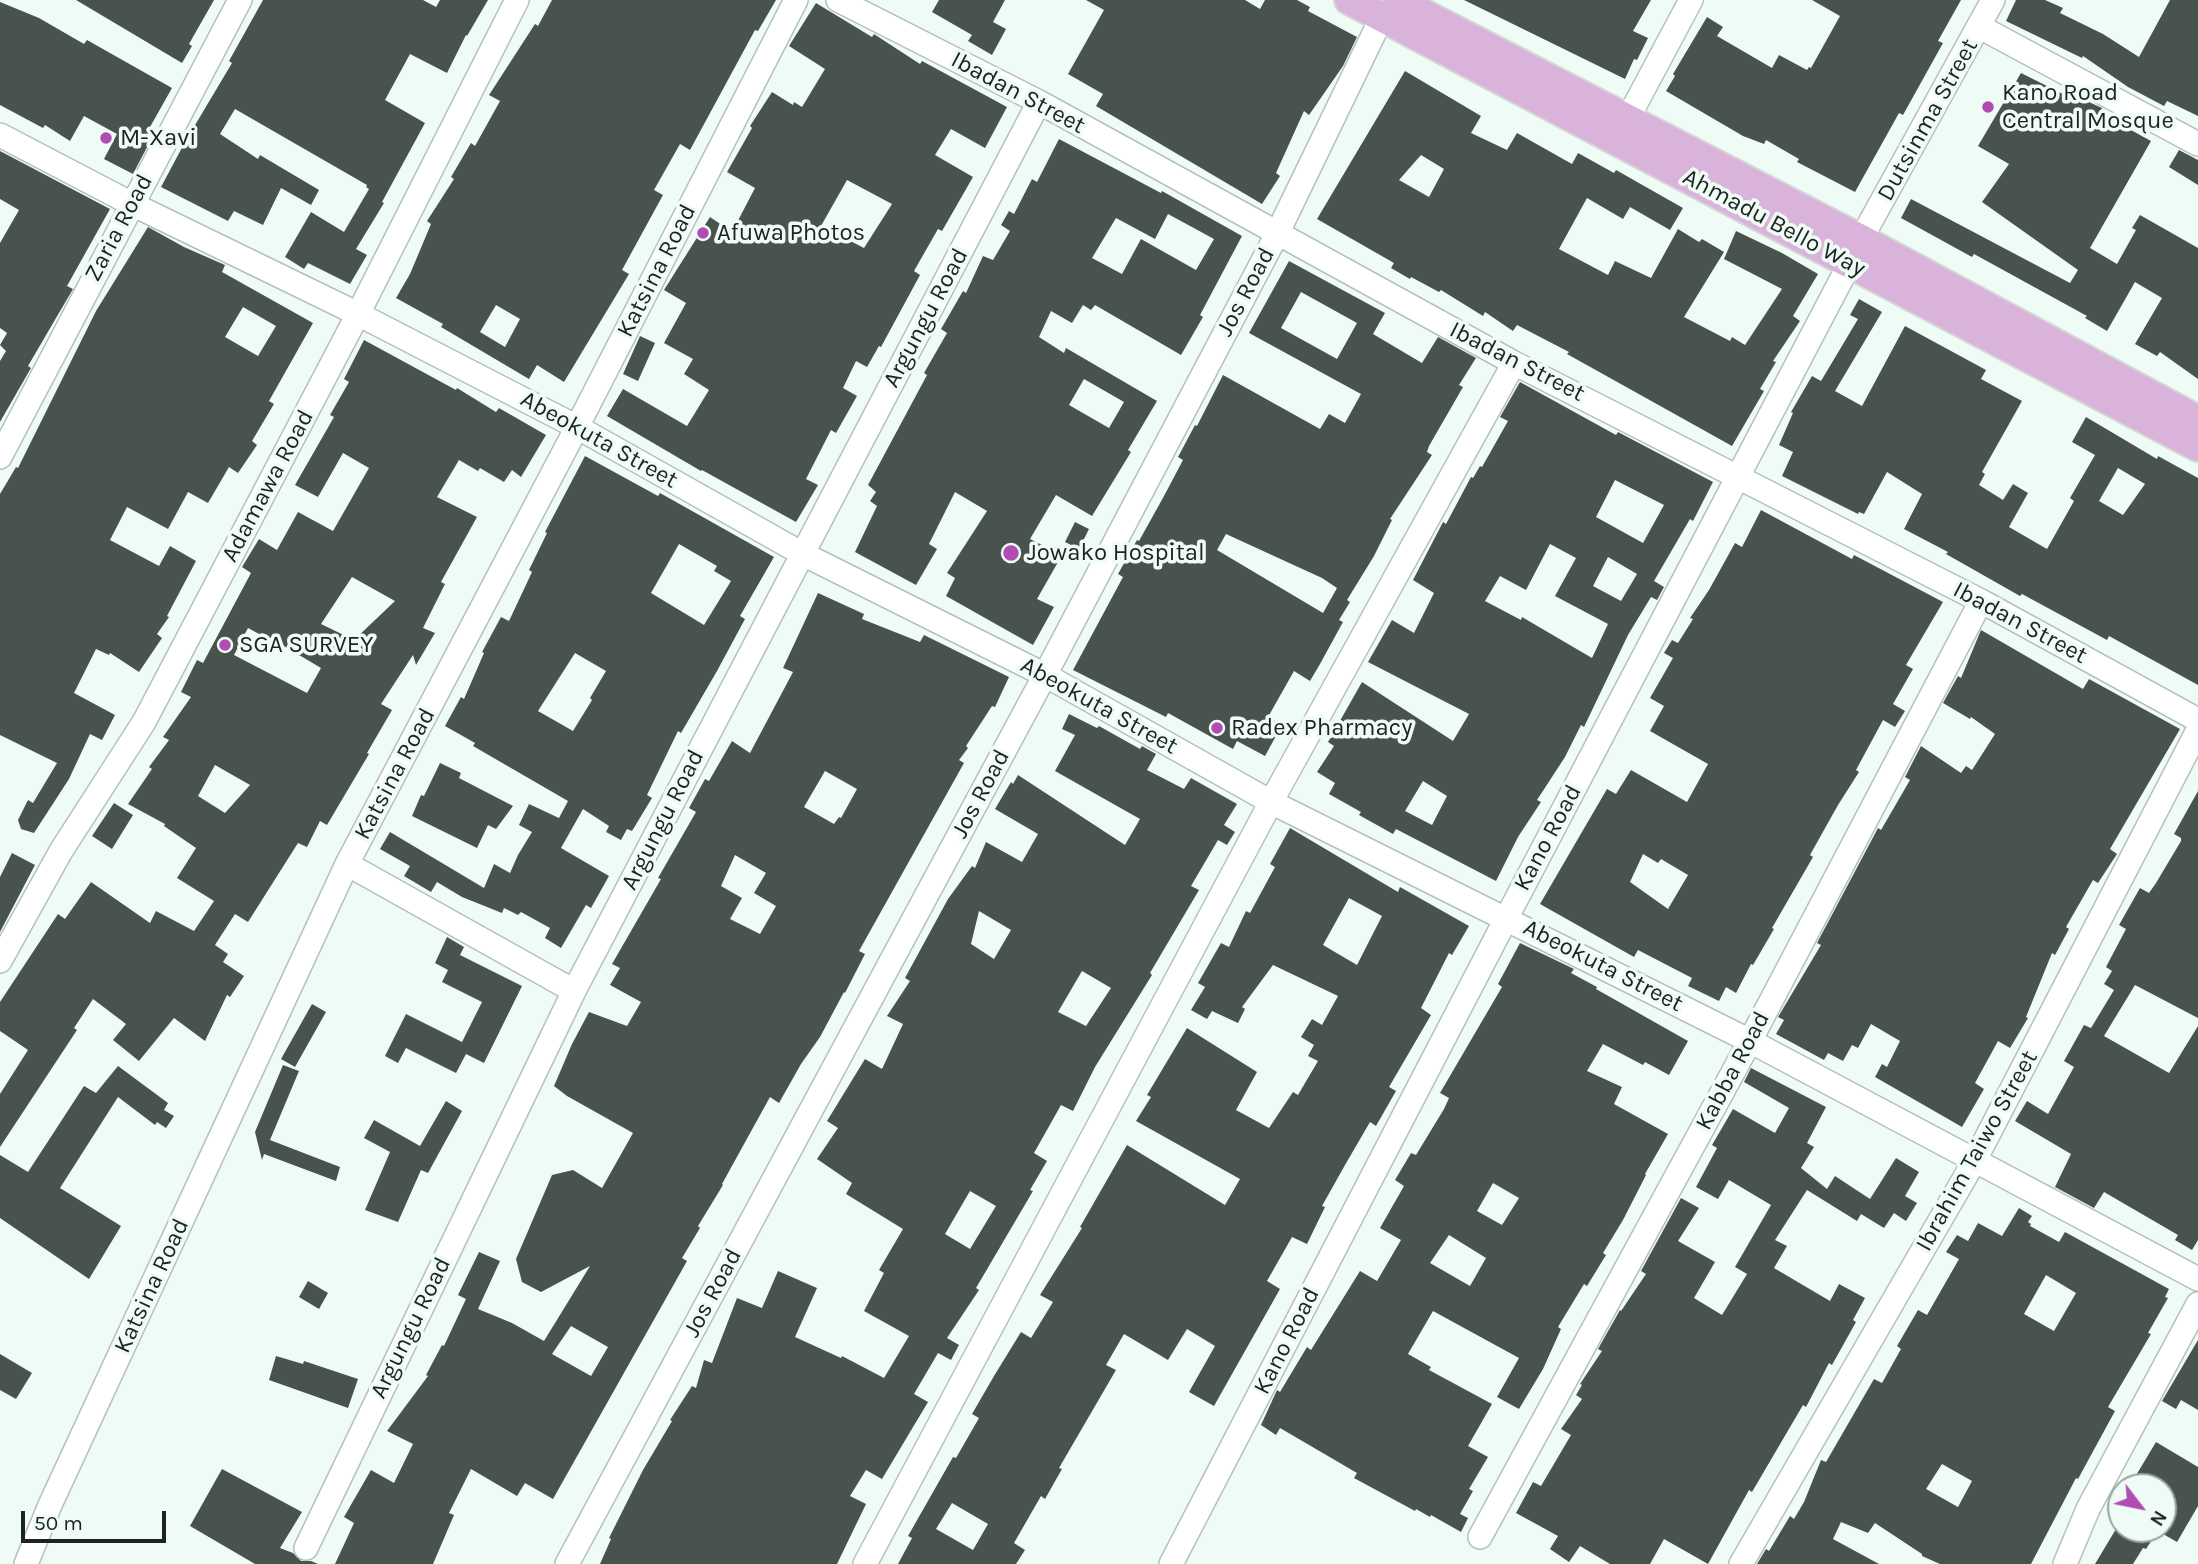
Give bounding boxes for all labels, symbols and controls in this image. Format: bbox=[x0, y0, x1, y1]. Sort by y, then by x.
street label: Dutsinma Street bbox=[1872, 34, 1984, 206]
street label: Ibadan Street bbox=[946, 46, 1090, 140]
place label: Kano Road Central Mosque bbox=[2002, 79, 2174, 135]
marker: Kano Road Central Mosque bbox=[1980, 99, 1996, 115]
place label: M-Xavi bbox=[120, 124, 196, 152]
marker: M-Xavi bbox=[98, 130, 114, 146]
street label: Ahmadu Bello Way bbox=[1678, 163, 1870, 283]
street label: Zaria Road bbox=[79, 169, 159, 287]
street label: Katsina Road bbox=[611, 200, 703, 342]
place label: Afuwa Photos bbox=[717, 219, 865, 247]
marker: Afuwa Photos bbox=[695, 225, 711, 241]
street label: Argungu Road bbox=[877, 243, 975, 393]
street label: Jos Road bbox=[1211, 243, 1281, 341]
street label: Ibadan Street bbox=[1445, 316, 1589, 408]
street label: Abeokuta Street bbox=[515, 385, 683, 495]
street label: Adamawa Road bbox=[216, 405, 320, 567]
place label: Jowako Hospital bbox=[1027, 539, 1205, 567]
marker: Jowako Hospital bbox=[1001, 543, 1021, 563]
street label: Ibadan Street bbox=[1948, 576, 2092, 670]
place label: SGA SURVEY bbox=[239, 631, 373, 659]
marker: SGA SURVEY bbox=[217, 637, 233, 653]
street label: Abeokuta Street bbox=[1015, 651, 1183, 761]
street label: Katsina Road bbox=[348, 703, 442, 845]
place label: Radex Pharmacy bbox=[1231, 714, 1412, 742]
marker: Radex Pharmacy bbox=[1209, 720, 1225, 736]
street label: Argungu Road bbox=[615, 745, 711, 895]
street label: Jos Road bbox=[946, 745, 1016, 843]
street label: Kano Road bbox=[1508, 780, 1588, 896]
street label: Abeokuta Street bbox=[1518, 913, 1688, 1019]
street label: Kabba Road bbox=[1690, 1007, 1776, 1135]
street label: Ibrahim Taiwo Street bbox=[1910, 1046, 2044, 1256]
street label: Katsina Road bbox=[108, 1214, 196, 1358]
street label: Jos Road bbox=[678, 1244, 748, 1342]
street label: Argungu Road bbox=[364, 1253, 458, 1403]
street label: Kano Road bbox=[1248, 1283, 1326, 1399]
north arrow bbox=[2107, 1473, 2177, 1543]
scale bar bbox=[24, 1498, 170, 1542]
text: N bbox=[2145, 1506, 2171, 1530]
text: 50 m bbox=[34, 1511, 83, 1535]

